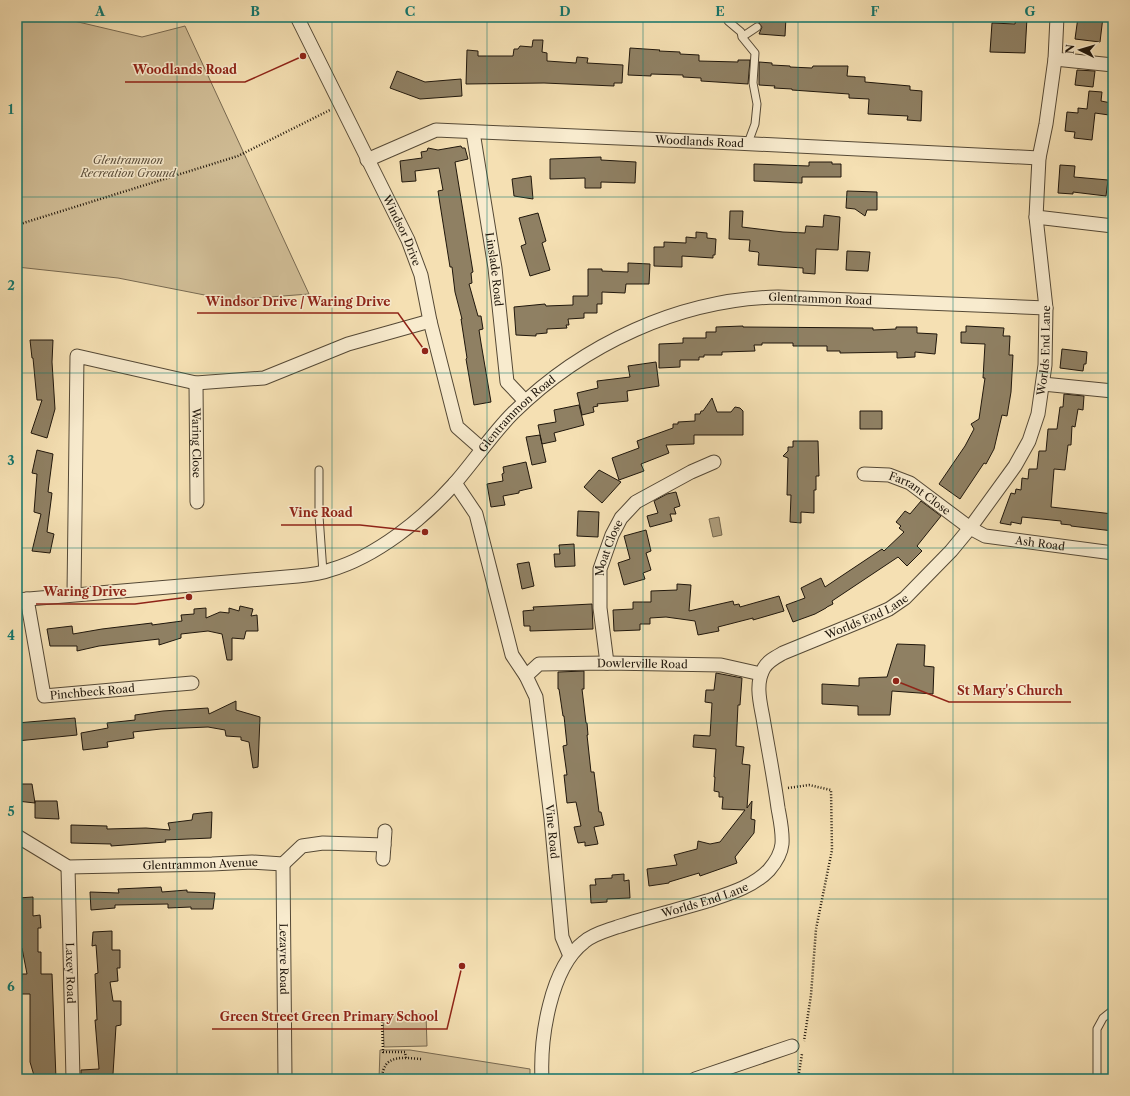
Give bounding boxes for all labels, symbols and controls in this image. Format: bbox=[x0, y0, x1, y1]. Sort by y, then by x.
text: A bbox=[94, 3, 106, 19]
text: B bbox=[250, 3, 260, 19]
text: C bbox=[405, 3, 415, 19]
text: D bbox=[559, 3, 571, 19]
text: E bbox=[715, 3, 725, 19]
text: F bbox=[871, 3, 880, 19]
text: G bbox=[1024, 3, 1036, 19]
north arrow bbox=[1060, 30, 1100, 70]
text: N bbox=[1063, 43, 1077, 55]
callout: Woodlands Road bbox=[125, 58, 245, 82]
text: Woodlands Road bbox=[132, 62, 237, 77]
text: 1 bbox=[8, 101, 14, 117]
street label: Woodlands Road bbox=[654, 132, 745, 150]
park label: Glentrammon Recreation Ground bbox=[80, 153, 177, 180]
street label: Windsor Drive bbox=[379, 192, 424, 268]
street label: Linslade Road bbox=[482, 231, 506, 307]
text: 2 bbox=[7, 277, 15, 293]
callout: Windsor Drive / Waring Drive bbox=[197, 289, 398, 313]
street label: Glentrammon Road bbox=[768, 290, 873, 308]
text: Windsor Drive / Waring Drive bbox=[205, 294, 390, 309]
street label: Worlds End Lane bbox=[1034, 305, 1053, 397]
street label: Glentrammon Road bbox=[475, 372, 558, 455]
street label: Waring Close bbox=[189, 407, 204, 478]
text: 3 bbox=[7, 452, 15, 468]
street label: Farrant Close bbox=[887, 469, 953, 518]
callout: Vine Road bbox=[281, 501, 360, 525]
text: Vine Road bbox=[288, 505, 353, 520]
street label: Moat Close bbox=[593, 517, 626, 576]
street label: Ash Road bbox=[1013, 533, 1066, 554]
callout: Waring Drive bbox=[36, 580, 135, 604]
text: Waring Drive bbox=[42, 584, 127, 599]
street label: Worlds End Lane bbox=[822, 591, 911, 642]
text: 4 bbox=[7, 627, 15, 643]
street label: Dowlerville Road bbox=[597, 656, 688, 671]
callout: St Mary's Church bbox=[949, 678, 1071, 702]
street label: Pinchbeck Road bbox=[49, 681, 136, 702]
text: St Mary's Church bbox=[957, 683, 1064, 698]
text: 5 bbox=[7, 803, 15, 819]
street label: Vine Road bbox=[542, 803, 562, 860]
street label: Glentrammon Avenue bbox=[142, 855, 258, 872]
street label: Worlds End Lane bbox=[659, 879, 751, 921]
street label: Lezayre Road bbox=[277, 923, 291, 995]
street label: Laxey Road bbox=[63, 942, 78, 1004]
text: 6 bbox=[7, 978, 15, 994]
callout: Green Street Green Primary School bbox=[212, 1005, 447, 1029]
text: Green Street Green Primary School bbox=[220, 1009, 438, 1024]

